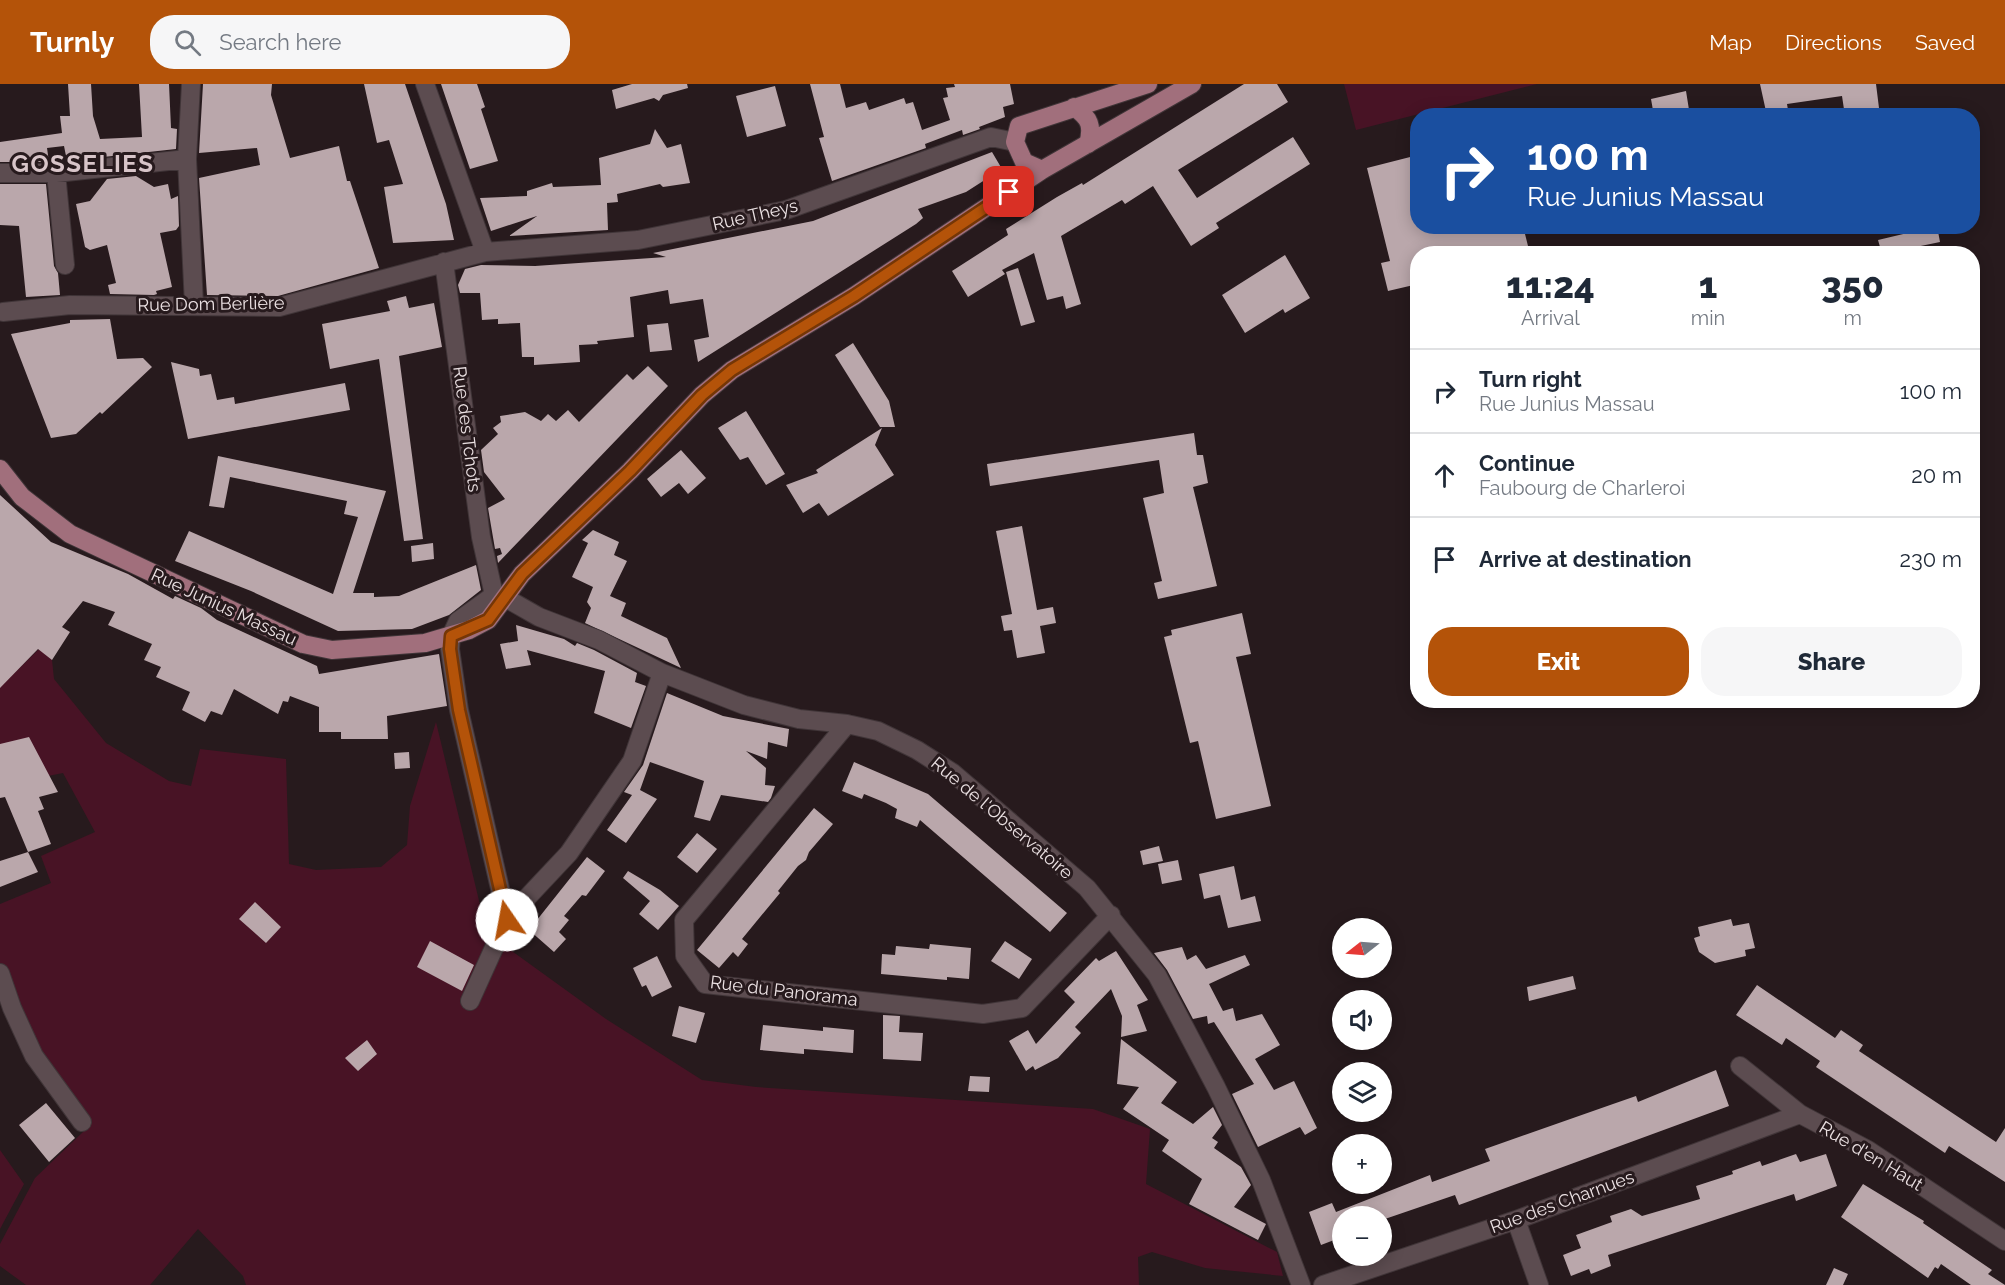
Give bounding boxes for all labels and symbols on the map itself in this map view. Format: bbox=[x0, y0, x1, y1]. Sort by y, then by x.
district label: GOSSELIES bbox=[12, 149, 154, 178]
pin bbox=[983, 166, 1034, 217]
street label: Rue Theys bbox=[710, 194, 800, 235]
street label: Rue Dom Berlière bbox=[137, 292, 285, 315]
street label: Rue des Tchots bbox=[449, 365, 486, 493]
street label: Rue Junius Massau bbox=[148, 564, 300, 649]
street label: Rue de l'Observatoire bbox=[927, 752, 1078, 883]
position arrow bbox=[475, 888, 539, 952]
north arrow bbox=[1332, 918, 1392, 978]
street label: Rue du Panorama bbox=[709, 971, 859, 1010]
street label: Rue d'en Haut bbox=[1816, 1116, 1927, 1195]
street label: Rue des Charnues bbox=[1487, 1166, 1637, 1237]

